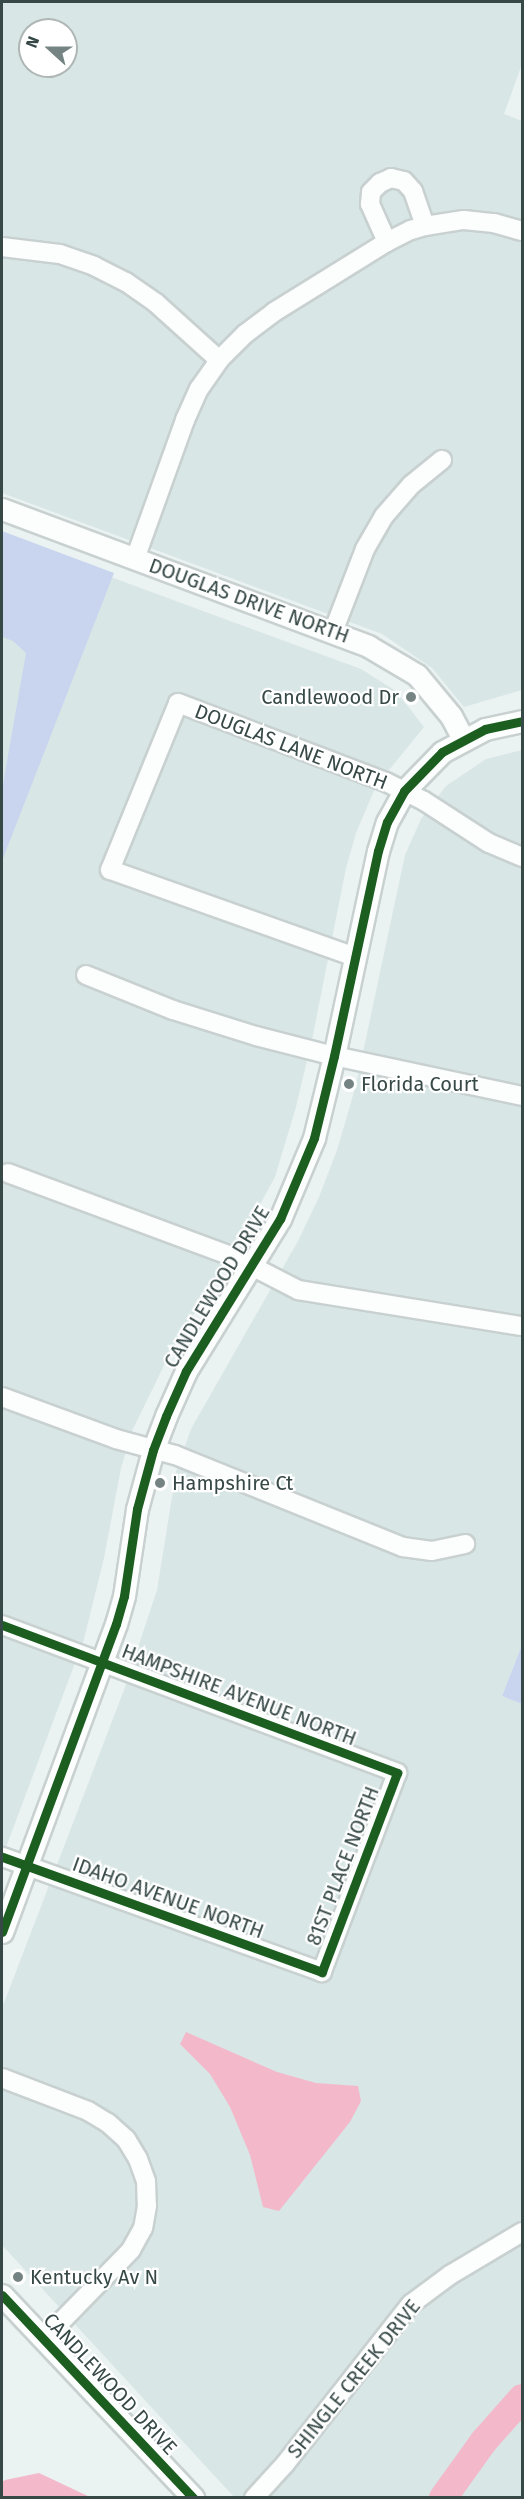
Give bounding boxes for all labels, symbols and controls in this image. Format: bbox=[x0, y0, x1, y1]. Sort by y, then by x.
north arrow bbox=[18, 18, 78, 78]
text: N bbox=[22, 34, 43, 50]
street label: DOUGLAS DRIVE NORTH bbox=[146, 554, 352, 648]
place label: Candlewood Dr bbox=[261, 685, 399, 709]
marker: Candlewood Dr bbox=[404, 690, 418, 704]
street label: DOUGLAS LANE NORTH bbox=[191, 699, 391, 795]
place label: Florida Court bbox=[361, 1072, 479, 1096]
marker: Florida Court bbox=[342, 1077, 356, 1091]
street label: CANDLEWOOD DRIVE bbox=[159, 1202, 275, 1372]
place label: Hampshire Ct bbox=[172, 1471, 293, 1495]
marker: Hampshire Ct bbox=[153, 1476, 167, 1490]
street label: HAMPSHIRE AVENUE NORTH bbox=[118, 1639, 360, 1751]
street label: 81ST PLACE NORTH bbox=[302, 1783, 384, 1949]
street label: IDAHO AVENUE NORTH bbox=[69, 1852, 267, 1944]
place label: Kentucky Av N bbox=[30, 2265, 158, 2289]
marker: Kentucky Av N bbox=[11, 2270, 25, 2284]
street label: SHINGLE CREEK DRIVE bbox=[283, 2295, 425, 2463]
street label: CANDLEWOOD DRIVE bbox=[38, 2308, 182, 2460]

